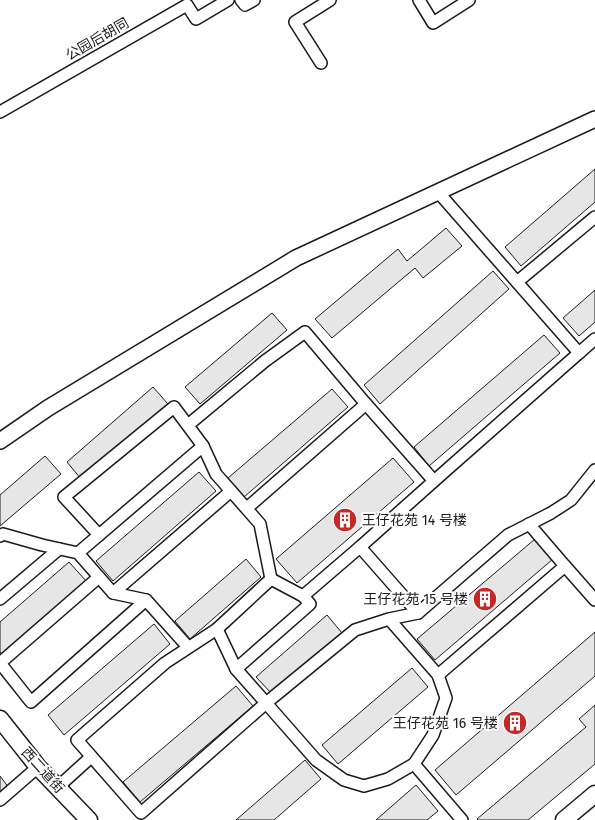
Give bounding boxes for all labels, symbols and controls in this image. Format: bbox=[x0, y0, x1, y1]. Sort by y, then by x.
street label: 公园后胡同 bbox=[63, 15, 132, 64]
building icon: 王仔花苑 14 号楼 bbox=[332, 507, 358, 533]
place label: 王仔花苑 14 号楼 bbox=[362, 512, 467, 529]
building icon: 王仔花苑 15 号楼 bbox=[472, 586, 498, 612]
place label: 王仔花苑 15 号楼 bbox=[364, 591, 468, 608]
building icon: 王仔花苑 16 号楼 bbox=[502, 710, 528, 736]
place label: 王仔花苑 16 号楼 bbox=[393, 715, 498, 732]
street label: 西二道街 bbox=[18, 744, 68, 797]

